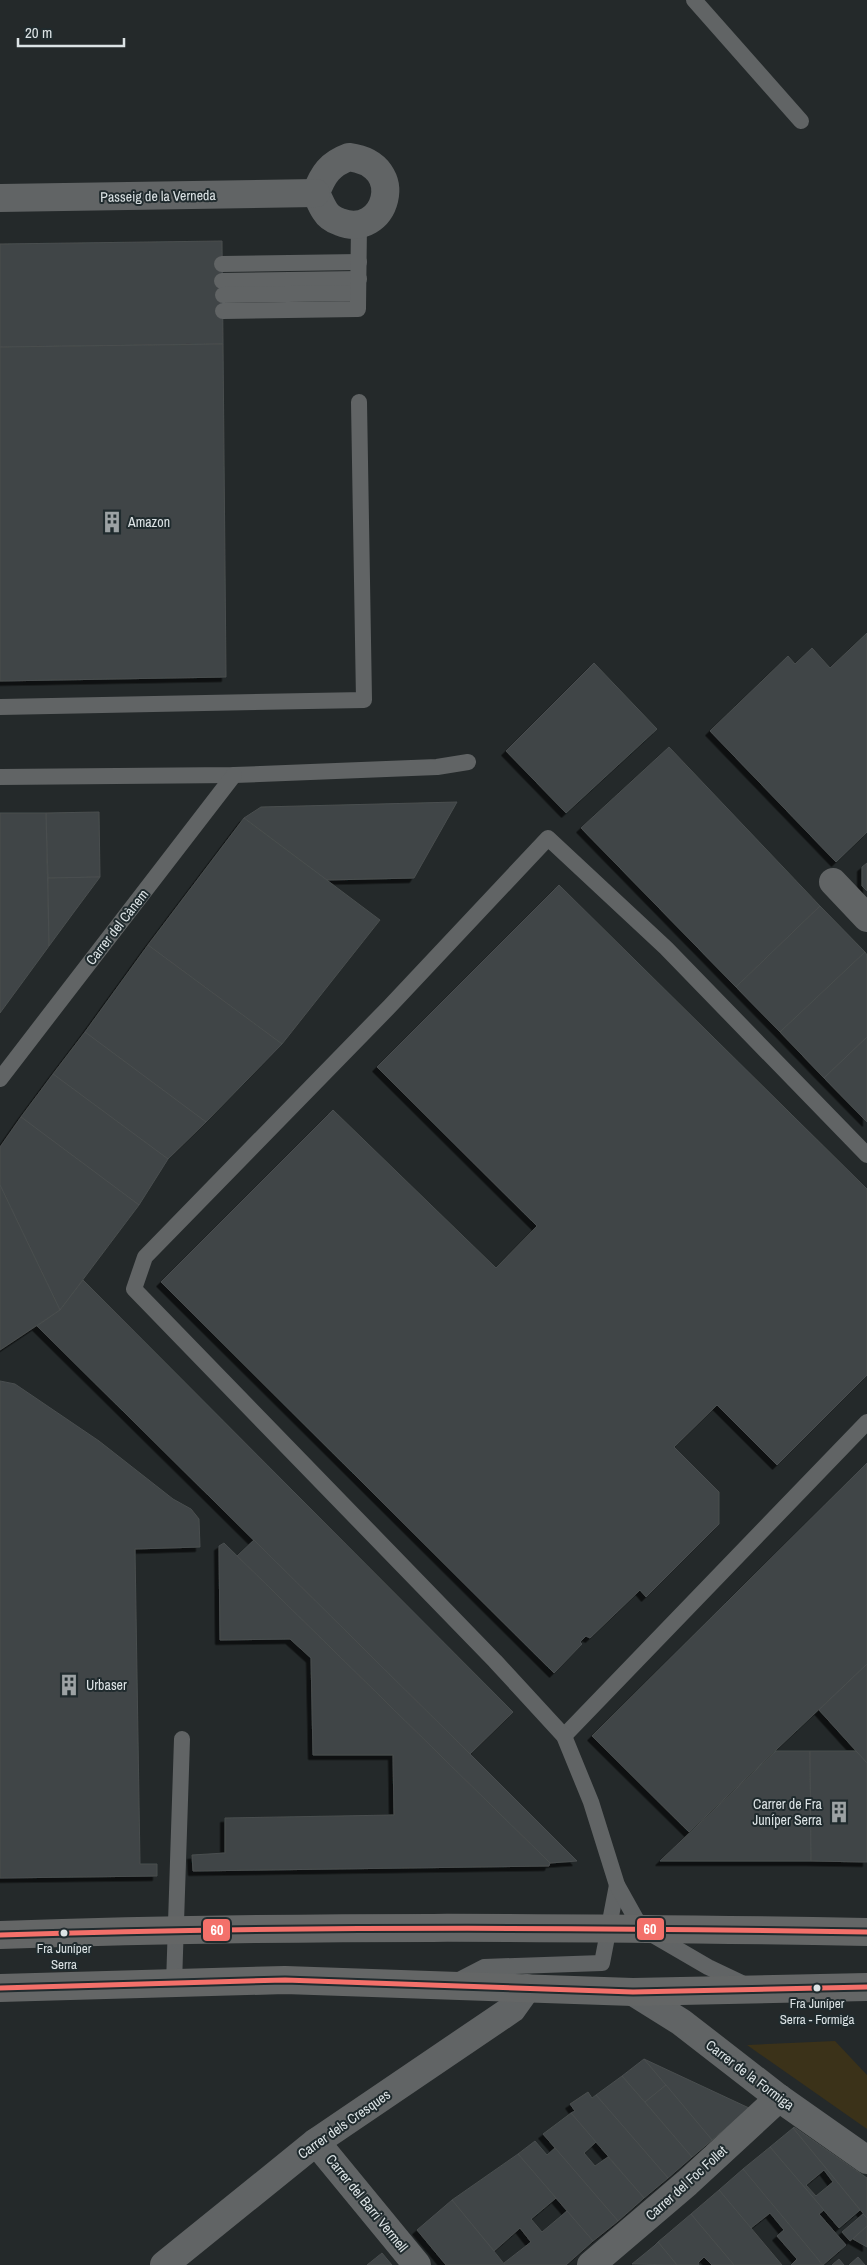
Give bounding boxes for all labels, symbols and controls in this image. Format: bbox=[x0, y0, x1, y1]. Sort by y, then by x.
scale bar bbox=[18, 15, 124, 47]
text: 20 m bbox=[25, 22, 52, 43]
street label: Passeig de la Verneda bbox=[100, 186, 217, 206]
building icon: Amazon bbox=[99, 509, 125, 535]
place label: Amazon bbox=[127, 513, 170, 531]
street label: Carrer del Cànem bbox=[82, 886, 152, 968]
building icon: Urbaser bbox=[56, 1672, 82, 1698]
place label: Urbaser bbox=[86, 1676, 127, 1694]
place label: Carrer de Fra Juníper Serra bbox=[752, 1795, 823, 1829]
building icon: Carrer de Fra Juníper Serra bbox=[826, 1799, 852, 1825]
line badge: 60 bbox=[636, 1917, 665, 1941]
line badge: 60 bbox=[202, 1918, 231, 1942]
text: 60 bbox=[644, 1920, 656, 1938]
text: 60 bbox=[211, 1921, 223, 1939]
marker: Fra Juníper Serra bbox=[59, 1928, 69, 1938]
place label: Fra Juníper Serra bbox=[37, 1940, 92, 1973]
marker: Fra Juníper Serra - Formiga bbox=[812, 1983, 822, 1993]
place label: Fra Juníper Serra - Formiga bbox=[780, 1995, 854, 2028]
street label: Carrer de la Formiga bbox=[702, 2036, 798, 2114]
street label: Carrer dels Cresques bbox=[294, 2085, 394, 2163]
street label: Carrer del Foc Follet bbox=[642, 2142, 730, 2224]
street label: Carrer del Barri Vermell bbox=[322, 2150, 412, 2256]

